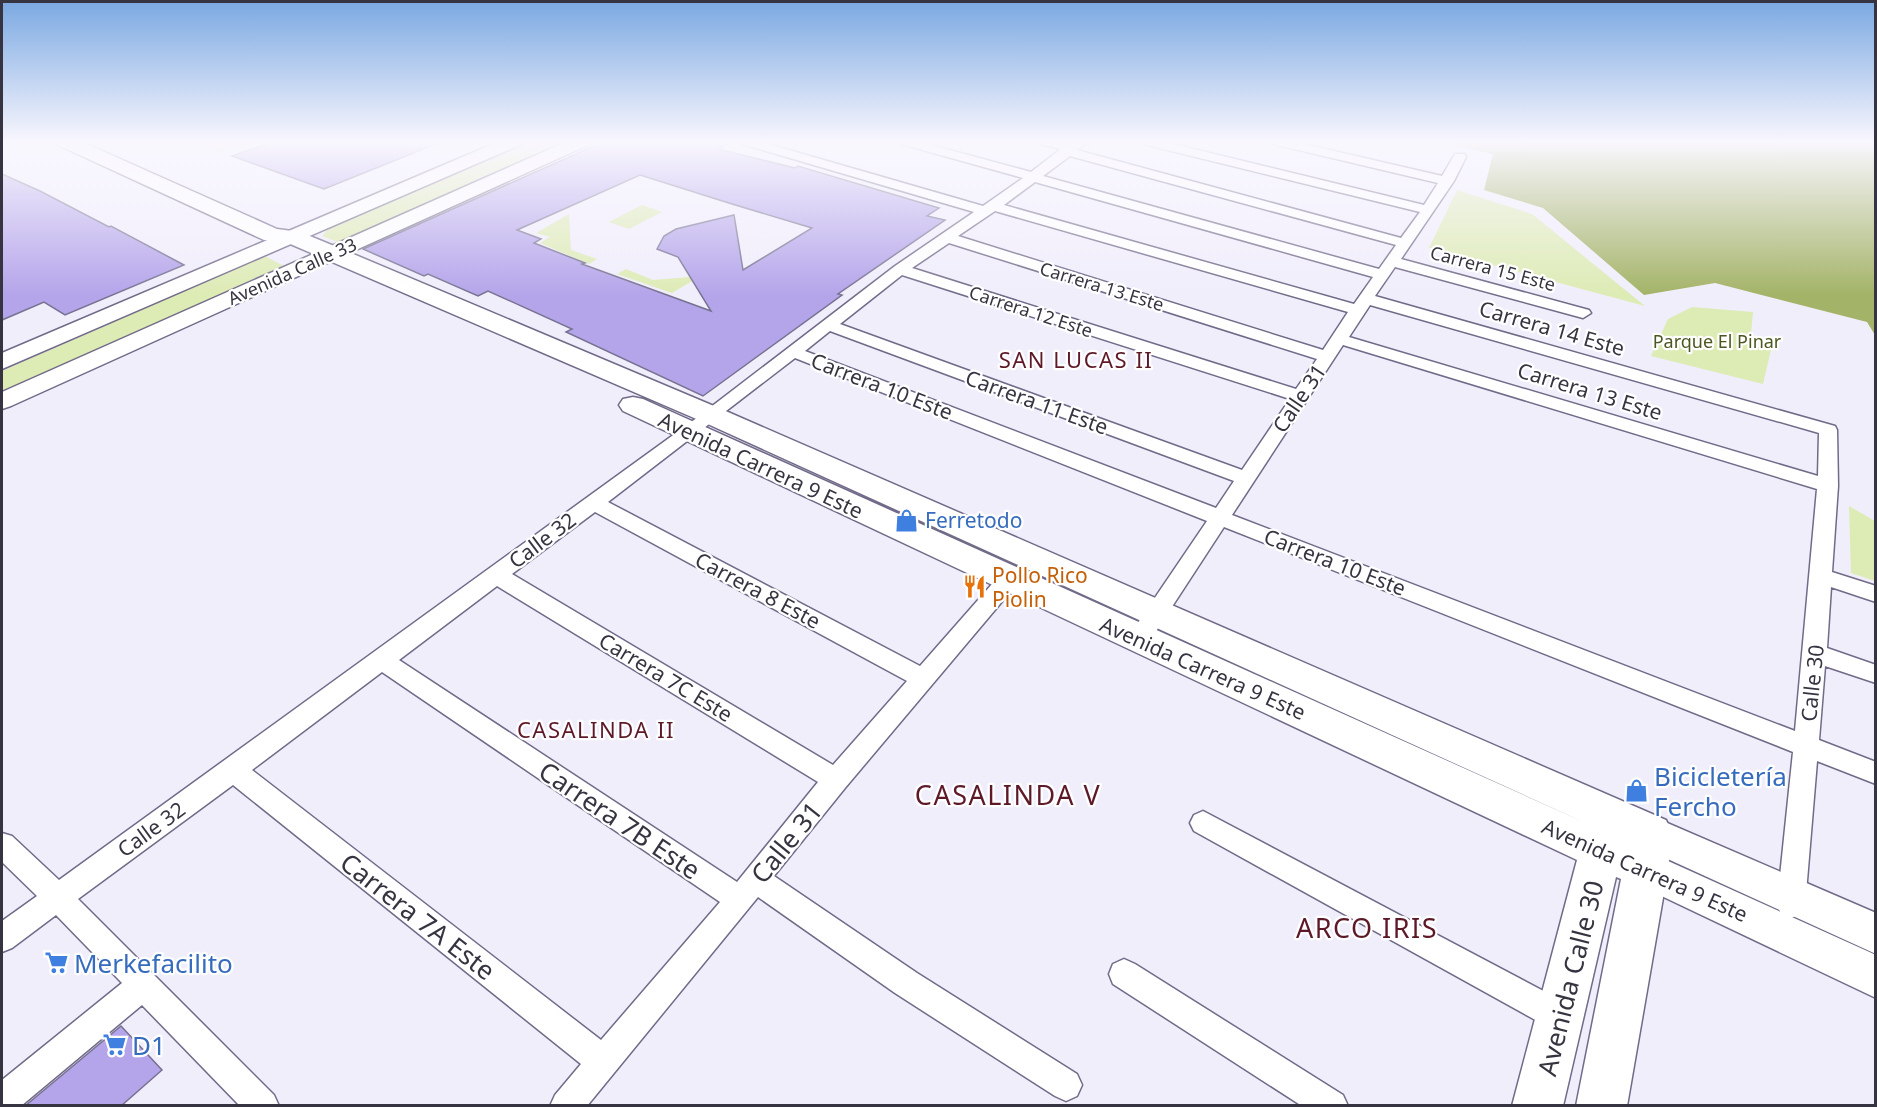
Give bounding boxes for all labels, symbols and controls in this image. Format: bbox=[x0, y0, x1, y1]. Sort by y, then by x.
street label: Avenida Calle 33 bbox=[224, 232, 360, 310]
street label: Carrera 15 Este bbox=[1428, 240, 1558, 296]
street label: Carrera 13 Este bbox=[1037, 256, 1167, 316]
street label: Carrera 12 Este bbox=[966, 280, 1096, 342]
street label: Carrera 14 Este bbox=[1476, 294, 1628, 362]
park label: Parque El Pinar bbox=[1653, 329, 1782, 353]
district label: SAN LUCAS II bbox=[999, 344, 1153, 374]
street label: Carrera 10 Este bbox=[807, 346, 957, 426]
street label: Carrera 13 Este bbox=[1514, 356, 1666, 426]
street label: Calle 31 bbox=[1266, 358, 1332, 438]
street label: Carrera 11 Este bbox=[962, 363, 1112, 441]
street label: Avenida Carrera 9 Este bbox=[654, 405, 868, 525]
street label: Calle 32 bbox=[503, 506, 581, 574]
place label: Ferretodo bbox=[925, 506, 1022, 534]
shop icon: Ferretodo bbox=[894, 507, 920, 533]
street label: Carrera 10 Este bbox=[1260, 522, 1410, 602]
street label: Carrera 8 Este bbox=[691, 545, 825, 635]
place label: Pollo Rico Piolin bbox=[992, 561, 1088, 613]
restaurant icon: Pollo Rico Piolin bbox=[961, 574, 987, 600]
street label: Avenida Carrera 9 Este bbox=[1096, 610, 1310, 726]
street label: Carrera 7C Este bbox=[594, 626, 738, 728]
street label: Calle 30 bbox=[1794, 643, 1830, 723]
district label: CASALINDA II bbox=[517, 714, 675, 744]
street label: Carrera 7B Este bbox=[532, 753, 708, 887]
place label: Bicicletería Fercho bbox=[1654, 758, 1787, 824]
district label: CASALINDA V bbox=[915, 776, 1101, 813]
shop icon: Bicicletería Fercho bbox=[1623, 778, 1649, 804]
street label: Calle 31 bbox=[742, 794, 830, 890]
street label: Calle 32 bbox=[112, 795, 190, 863]
street label: Avenida Carrera 9 Este bbox=[1538, 812, 1752, 928]
street label: Carrera 7A Este bbox=[333, 844, 503, 988]
street label: Avenida Calle 30 bbox=[1528, 877, 1612, 1079]
district label: ARCO IRIS bbox=[1296, 909, 1438, 946]
place label: Merkefacilito bbox=[74, 945, 233, 981]
supermarket icon: Merkefacilito bbox=[43, 950, 69, 976]
place label: D1 bbox=[132, 1027, 166, 1063]
supermarket icon: D1 bbox=[101, 1032, 127, 1058]

